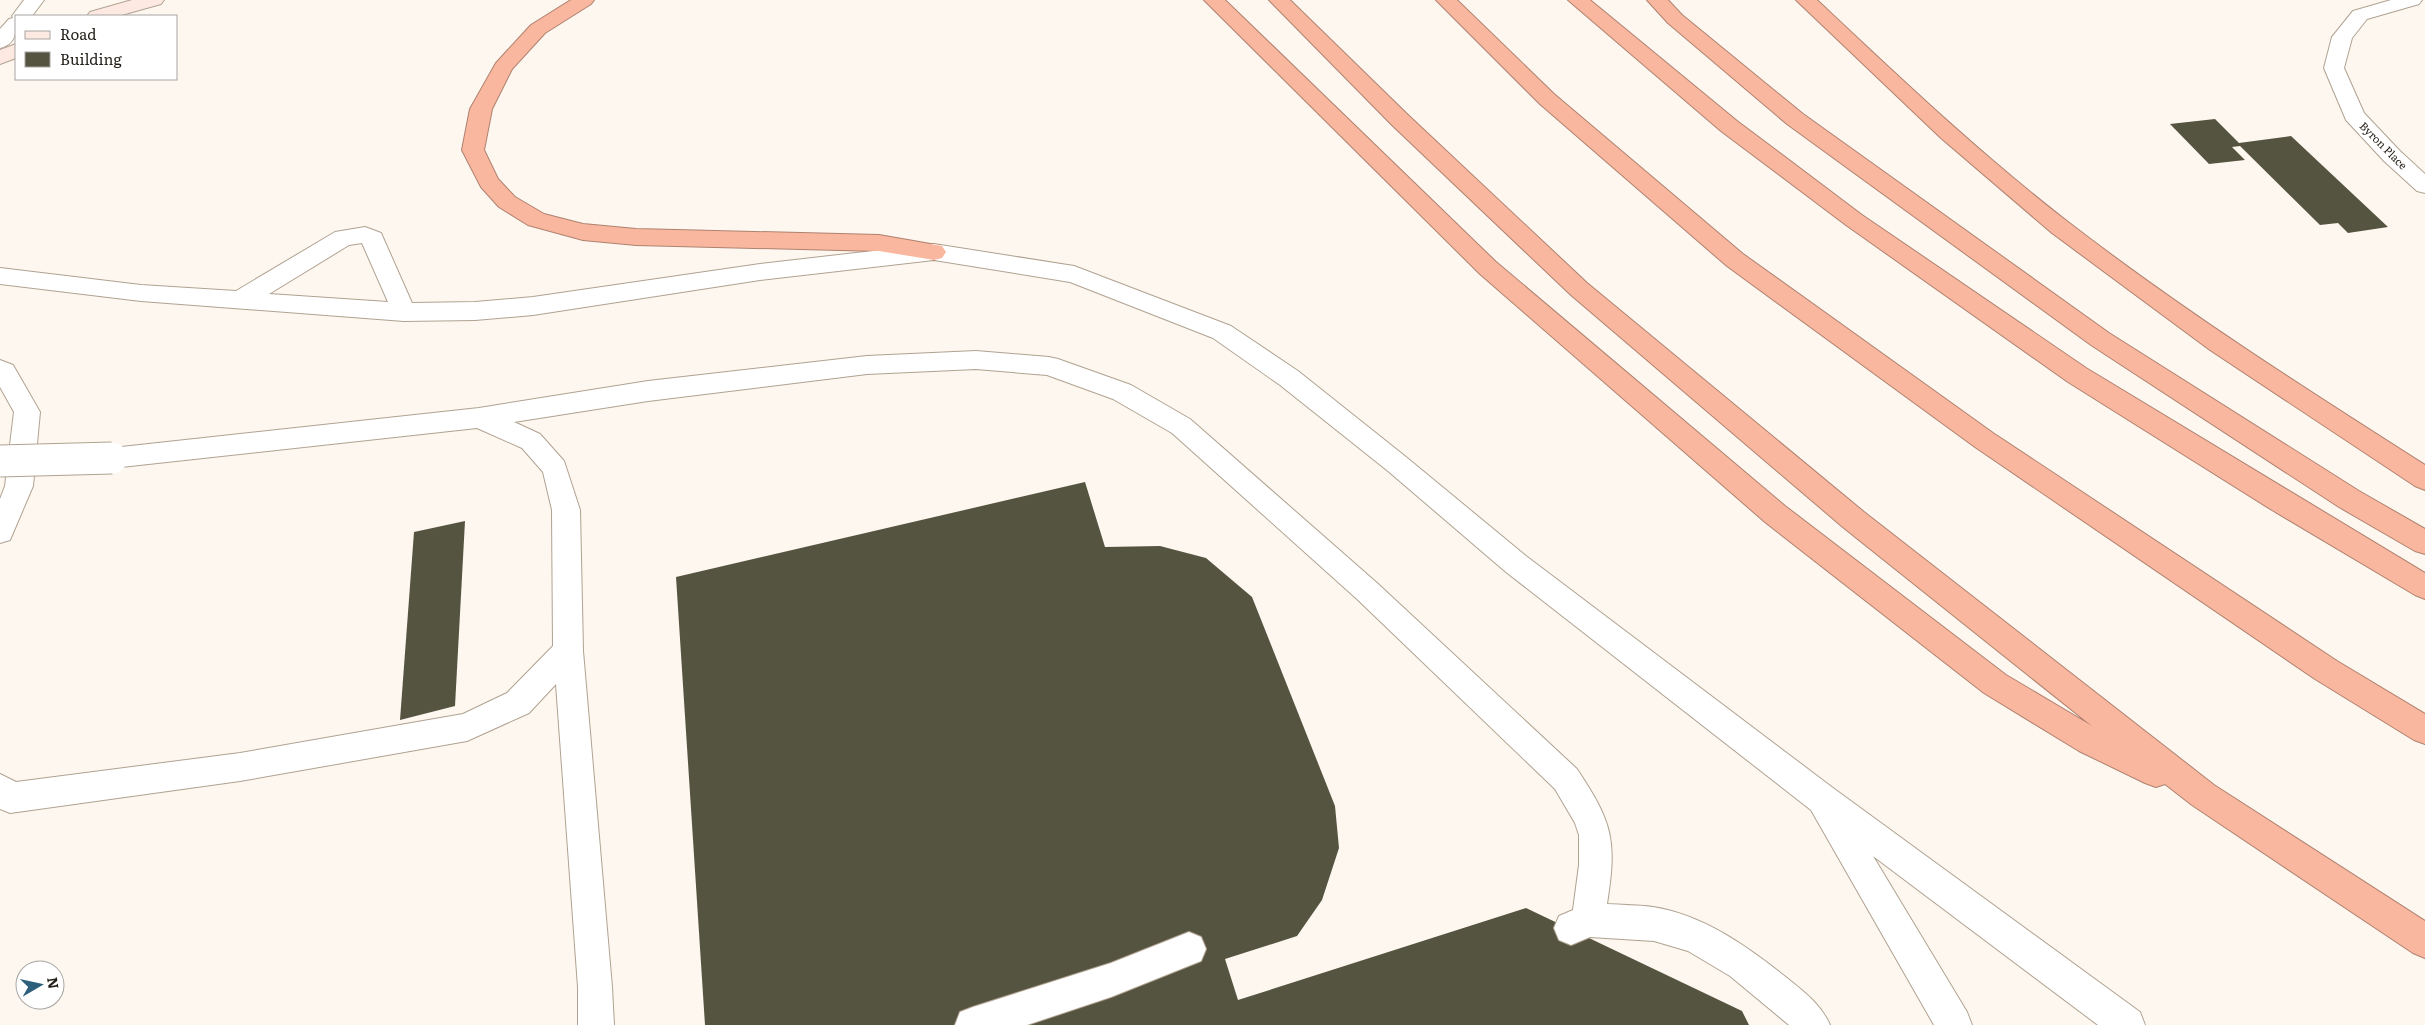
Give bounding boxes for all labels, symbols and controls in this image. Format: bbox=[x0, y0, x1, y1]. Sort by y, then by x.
legend bbox=[15, 15, 178, 80]
text: Road bbox=[60, 22, 96, 45]
text: Building bbox=[60, 47, 122, 70]
street label: Byron Place bbox=[2357, 118, 2412, 173]
north arrow bbox=[15, 960, 65, 1010]
text: N bbox=[43, 975, 65, 990]

